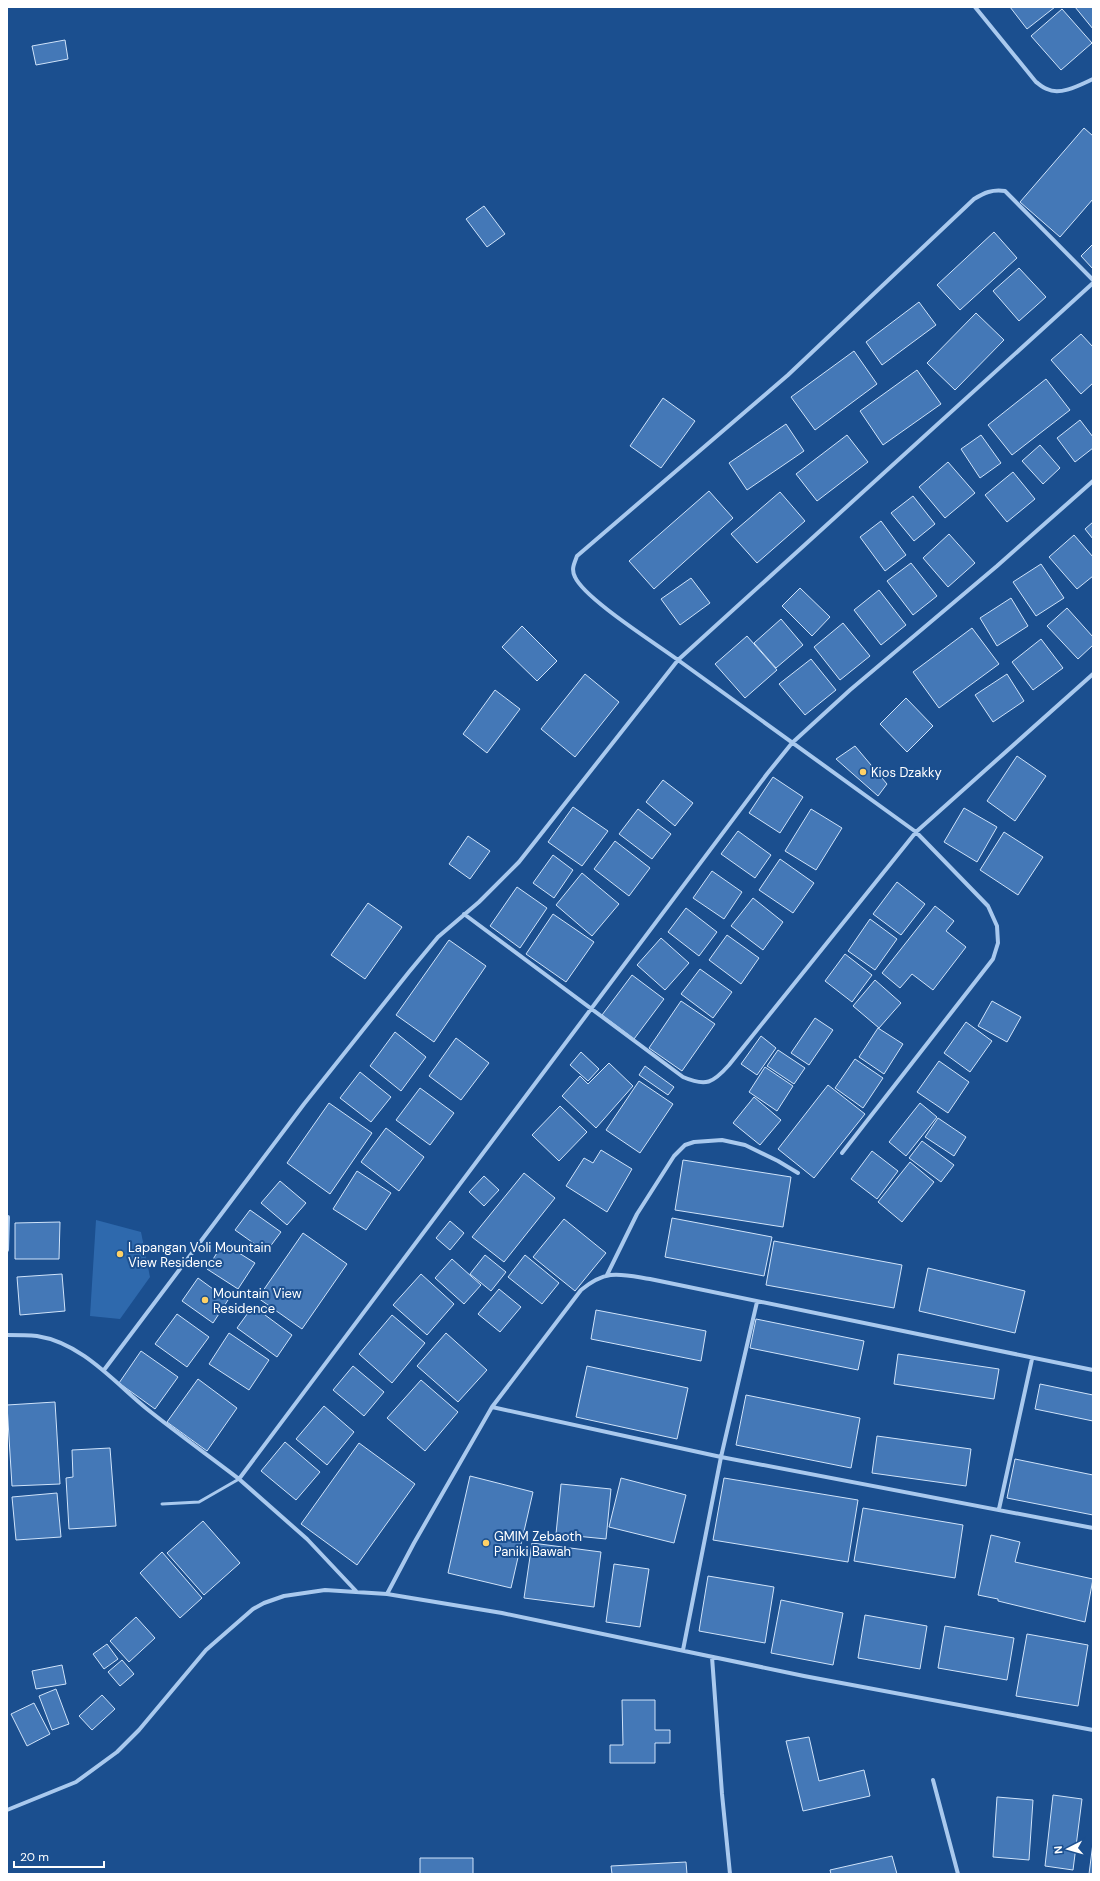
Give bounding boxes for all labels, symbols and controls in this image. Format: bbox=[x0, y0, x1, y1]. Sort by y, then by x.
place label: Kios Dzakky bbox=[871, 764, 942, 781]
marker: Kios Dzakky bbox=[858, 767, 868, 777]
place label: Lapangan Voli Mountain View Residence bbox=[128, 1239, 271, 1271]
marker: Lapangan Voli Mountain View Residence bbox=[115, 1249, 125, 1259]
place label: Mountain View Residence bbox=[213, 1285, 302, 1317]
marker: Mountain View Residence bbox=[200, 1295, 210, 1305]
place label: GMIM Zebaoth Paniki Bawah bbox=[494, 1528, 582, 1560]
marker: GMIM Zebaoth Paniki Bawah bbox=[481, 1538, 491, 1548]
north arrow bbox=[1048, 1829, 1088, 1869]
scale bar bbox=[14, 1843, 104, 1869]
text: N bbox=[1051, 1845, 1065, 1855]
text: 20 m bbox=[20, 1849, 49, 1865]

